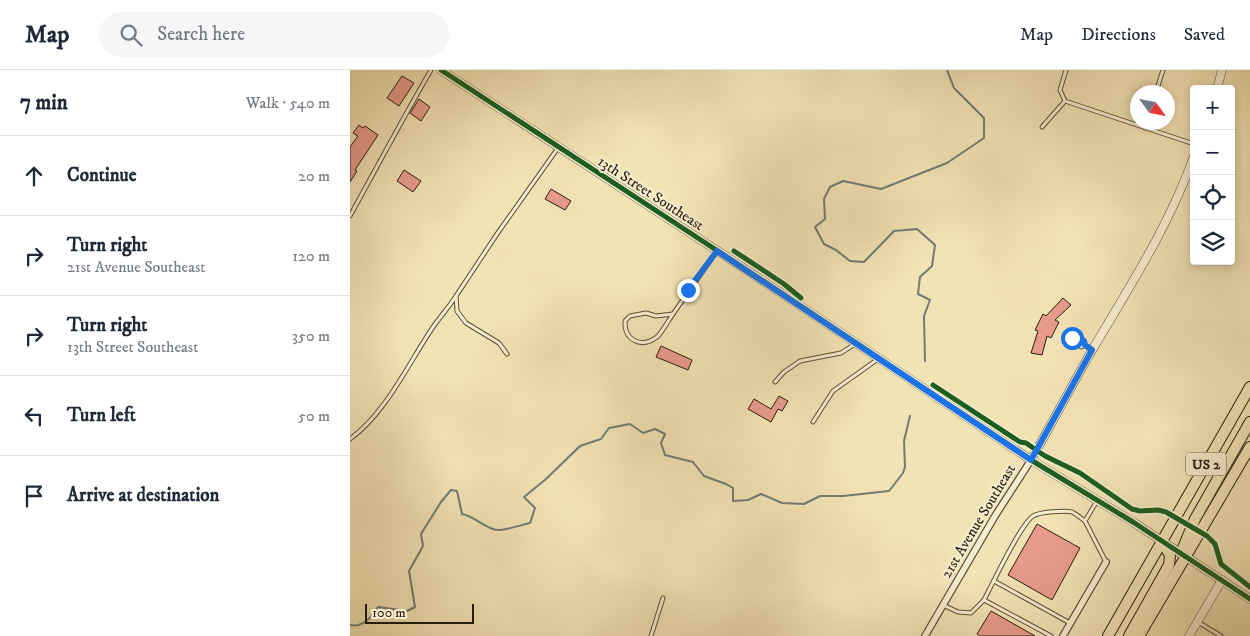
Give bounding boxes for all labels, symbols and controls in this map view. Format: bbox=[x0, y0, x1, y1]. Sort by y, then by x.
search box bbox=[99, 12, 449, 57]
text: Map bbox=[25, 20, 69, 50]
icon: search bbox=[117, 21, 145, 49]
text: Search here bbox=[157, 23, 245, 46]
text: Map bbox=[1020, 24, 1053, 46]
text: Directions bbox=[1081, 24, 1156, 46]
text: Saved bbox=[1184, 24, 1225, 46]
north arrow bbox=[1130, 85, 1175, 130]
map controls bbox=[1190, 85, 1235, 265]
button: + bbox=[1190, 85, 1235, 130]
text: 7 min bbox=[20, 90, 68, 116]
text: Walk · 540 m bbox=[246, 93, 330, 113]
button: − bbox=[1190, 130, 1235, 175]
street label: 13th Street Southeast bbox=[594, 152, 708, 235]
icon: ahead bbox=[20, 162, 48, 190]
text: Continue bbox=[67, 164, 137, 187]
text: 20 m bbox=[298, 166, 330, 186]
button: locate bbox=[1190, 175, 1235, 220]
button: layers bbox=[1190, 220, 1235, 265]
text: Turn right bbox=[67, 234, 147, 257]
icon: right bbox=[20, 242, 48, 270]
text: 120 m bbox=[292, 246, 330, 266]
text: 21st Avenue Southeast bbox=[67, 257, 205, 277]
route end bbox=[677, 279, 700, 302]
text: Turn right bbox=[67, 314, 147, 337]
icon: right bbox=[20, 322, 48, 350]
text: 350 m bbox=[292, 326, 330, 346]
route start bbox=[1061, 327, 1084, 350]
text: 13th Street Southeast bbox=[67, 337, 198, 357]
icon: left bbox=[20, 402, 48, 430]
text: Turn left bbox=[67, 404, 136, 427]
text: 50 m bbox=[298, 406, 330, 426]
road number: US 2 bbox=[1186, 452, 1226, 476]
street label: 21st Avenue Southeast bbox=[937, 461, 1020, 582]
icon: arrive bbox=[20, 482, 48, 510]
text: Arrive at destination bbox=[67, 484, 219, 507]
scale bar bbox=[365, 601, 474, 624]
text: 100 m bbox=[372, 604, 406, 622]

